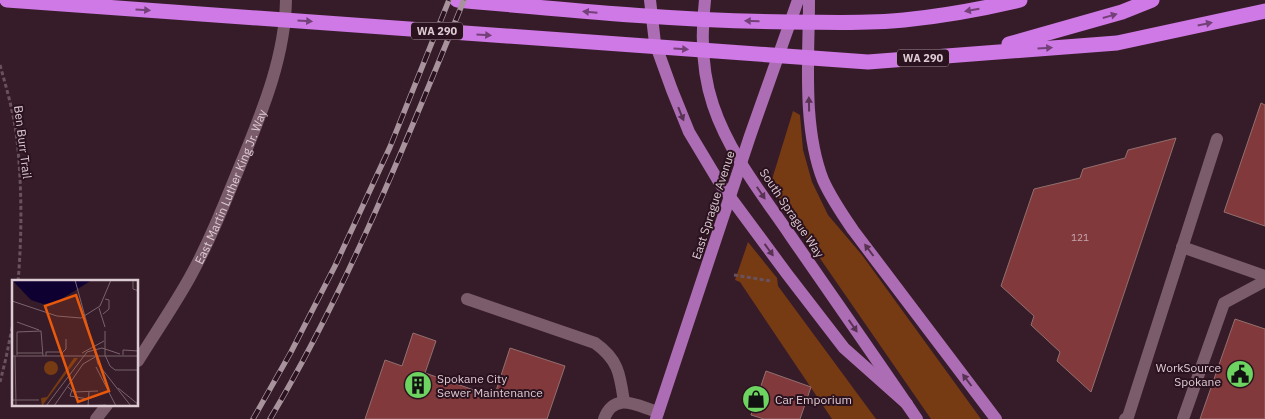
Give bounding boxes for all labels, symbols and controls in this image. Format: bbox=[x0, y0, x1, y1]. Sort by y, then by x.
one-way arrow bbox=[135, 6, 151, 14]
one-way arrow bbox=[964, 7, 980, 15]
one-way arrow bbox=[582, 8, 598, 16]
one-way arrow bbox=[1102, 11, 1117, 19]
one-way arrow bbox=[744, 17, 760, 25]
one-way arrow bbox=[297, 18, 313, 26]
one-way arrow bbox=[1198, 20, 1213, 28]
road number: WA 290 bbox=[411, 22, 463, 40]
one-way arrow bbox=[476, 31, 492, 39]
one-way arrow bbox=[1037, 44, 1053, 52]
one-way arrow bbox=[673, 46, 689, 54]
road number: WA 290 bbox=[897, 49, 949, 66]
one-way arrow bbox=[805, 95, 813, 111]
street label: Ben Burr Trail bbox=[11, 105, 35, 179]
street label: East Martin Luther King Jr. Way bbox=[191, 107, 269, 266]
one-way arrow bbox=[678, 107, 686, 121]
street label: East Sprague Avenue bbox=[688, 148, 738, 261]
street label: South Sprague Way bbox=[757, 165, 827, 261]
one-way arrow bbox=[756, 186, 766, 199]
house number: 121 bbox=[1071, 231, 1089, 244]
one-way arrow bbox=[764, 243, 774, 257]
one-way arrow bbox=[864, 243, 874, 257]
inset map bbox=[12, 280, 139, 406]
one-way arrow bbox=[848, 320, 858, 333]
public building icon: WorkSource Spokane bbox=[1225, 359, 1255, 389]
place label: WorkSource Spokane bbox=[1156, 360, 1221, 389]
building icon: Spokane City Sewer Maintenance bbox=[403, 370, 433, 400]
place label: Spokane City Sewer Maintenance bbox=[437, 371, 543, 400]
one-way arrow bbox=[962, 373, 972, 387]
shop icon: Car Emporium bbox=[741, 384, 771, 414]
place label: Car Emporium bbox=[775, 392, 852, 407]

